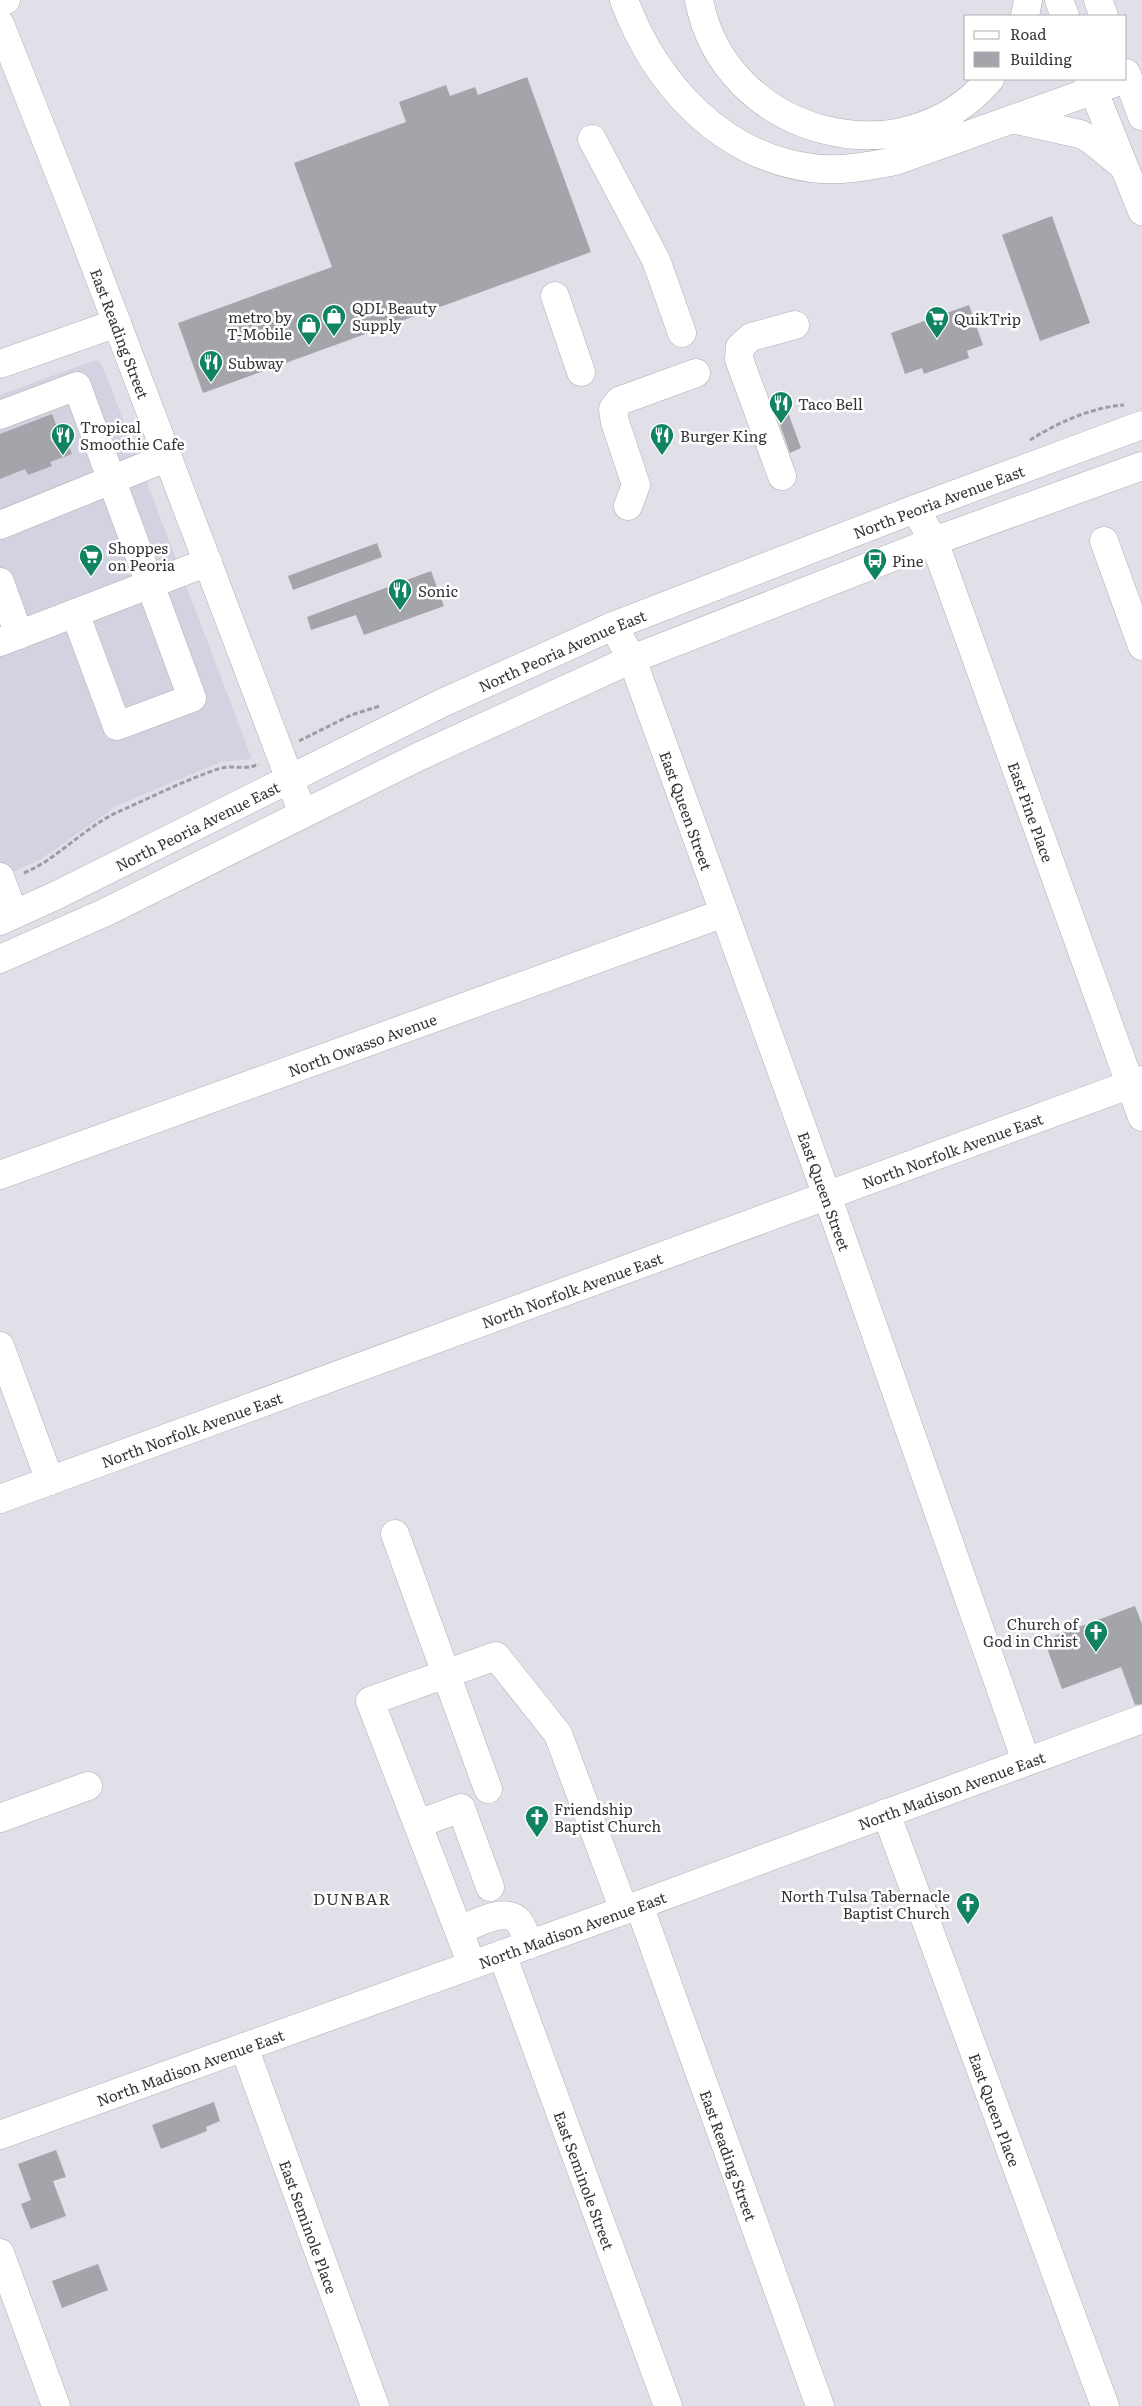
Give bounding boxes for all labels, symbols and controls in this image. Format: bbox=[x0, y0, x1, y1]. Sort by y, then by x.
legend bbox=[964, 15, 1127, 80]
text: Road bbox=[1010, 22, 1046, 45]
text: Building bbox=[1010, 47, 1072, 70]
street label: East Reading Street bbox=[85, 265, 156, 402]
place label: QDL Beauty Supply bbox=[352, 296, 437, 336]
shop icon: QDL Beauty Supply bbox=[321, 303, 347, 337]
place label: metro by T-Mobile bbox=[227, 305, 292, 345]
supermarket icon: QuikTrip bbox=[924, 305, 950, 339]
place label: QuikTrip bbox=[954, 307, 1021, 330]
shop icon: metro by T-Mobile bbox=[296, 312, 322, 346]
restaurant icon: Subway bbox=[198, 349, 224, 383]
place label: Subway bbox=[228, 351, 284, 374]
restaurant icon: Taco Bell bbox=[768, 390, 794, 424]
place label: Taco Bell bbox=[798, 392, 863, 415]
place label: Tropical Smoothie Cafe bbox=[80, 415, 185, 455]
restaurant icon: Tropical Smoothie Cafe bbox=[50, 422, 76, 456]
restaurant icon: Burger King bbox=[649, 422, 675, 456]
place label: Burger King bbox=[680, 424, 768, 447]
street label: North Peoria Avenue East bbox=[849, 458, 1027, 544]
place label: Shoppes on Peoria bbox=[108, 536, 176, 576]
supermarket icon: Shoppes on Peoria bbox=[78, 543, 104, 577]
bus stop icon: Pine bbox=[862, 547, 888, 581]
place label: Pine bbox=[892, 549, 924, 572]
restaurant icon: Sonic bbox=[387, 577, 413, 611]
place label: Sonic bbox=[418, 579, 459, 602]
street label: North Peoria Avenue East bbox=[474, 603, 649, 697]
street label: East Queen Street bbox=[655, 747, 719, 873]
street label: East Pine Place bbox=[1003, 758, 1060, 865]
street label: North Peoria Avenue East bbox=[111, 775, 283, 876]
street label: North Owasso Avenue bbox=[284, 1006, 440, 1081]
street label: North Norfolk Avenue East bbox=[858, 1106, 1046, 1193]
street label: East Queen Street bbox=[793, 1128, 857, 1254]
street label: North Norfolk Avenue East bbox=[478, 1245, 666, 1333]
street label: North Norfolk Avenue East bbox=[98, 1385, 285, 1472]
place label: Church of God in Christ bbox=[983, 1612, 1079, 1652]
church icon: Church of God in Christ bbox=[1083, 1619, 1109, 1653]
street label: North Madison Avenue East bbox=[854, 1744, 1048, 1835]
place label: Friendship Baptist Church bbox=[554, 1797, 661, 1837]
church icon: Friendship Baptist Church bbox=[524, 1804, 550, 1838]
place label: North Tulsa Tabernacle Baptist Church bbox=[781, 1884, 950, 1924]
street label: North Madison Avenue East bbox=[475, 1885, 669, 1973]
district label: DUNBAR bbox=[313, 1886, 391, 1910]
church icon: North Tulsa Tabernacle Baptist Church bbox=[955, 1891, 981, 1925]
street label: North Madison Avenue East bbox=[93, 2022, 287, 2111]
street label: East Queen Place bbox=[964, 2049, 1027, 2170]
street label: East Reading Street bbox=[695, 2086, 764, 2224]
street label: East Seminole Street bbox=[549, 2108, 621, 2253]
street label: East Seminole Place bbox=[275, 2156, 344, 2297]

